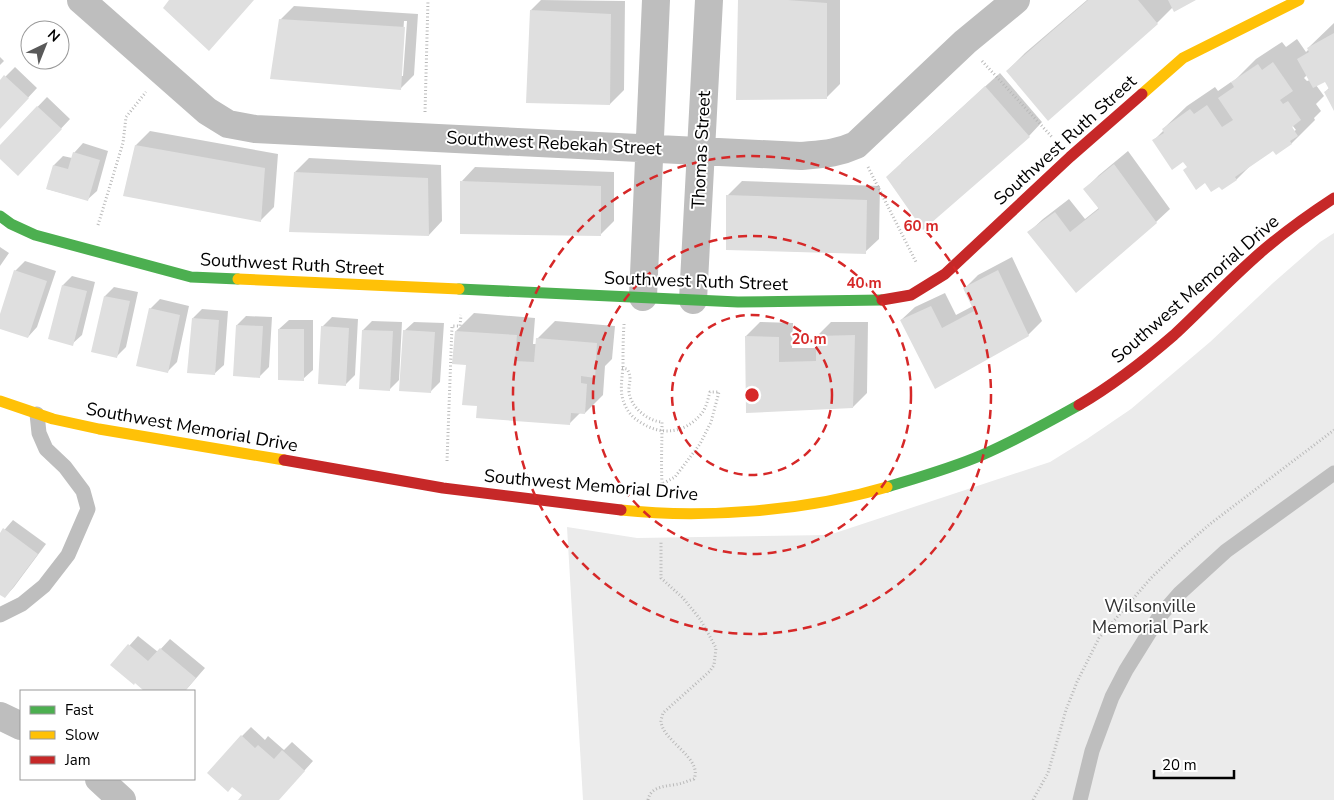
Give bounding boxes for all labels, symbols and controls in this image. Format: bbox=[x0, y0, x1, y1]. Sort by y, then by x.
north arrow bbox=[20, 20, 70, 70]
text: N bbox=[43, 25, 64, 46]
street label: Southwest Ruth Street bbox=[989, 69, 1142, 211]
street label: Thomas Street bbox=[686, 90, 716, 210]
street label: Southwest Rebekah Street bbox=[446, 125, 663, 161]
street label: Southwest Memorial Drive bbox=[1106, 209, 1284, 369]
text: 60 m bbox=[903, 216, 939, 236]
street label: Southwest Ruth Street bbox=[199, 247, 385, 281]
street label: Southwest Ruth Street bbox=[604, 266, 789, 296]
text: 40 m bbox=[846, 273, 882, 293]
text: 20 m bbox=[791, 329, 827, 349]
centre of rings bbox=[743, 386, 761, 404]
street label: Southwest Memorial Drive bbox=[84, 397, 300, 457]
street label: Southwest Memorial Drive bbox=[483, 464, 699, 506]
park label: Wilsonville Memorial Park bbox=[1092, 594, 1209, 639]
legend bbox=[20, 690, 195, 780]
text: Fast bbox=[65, 700, 94, 720]
text: Slow bbox=[65, 725, 100, 745]
scale bar bbox=[1154, 748, 1234, 780]
text: Jam bbox=[64, 750, 91, 770]
text: 20 m bbox=[1162, 755, 1197, 775]

